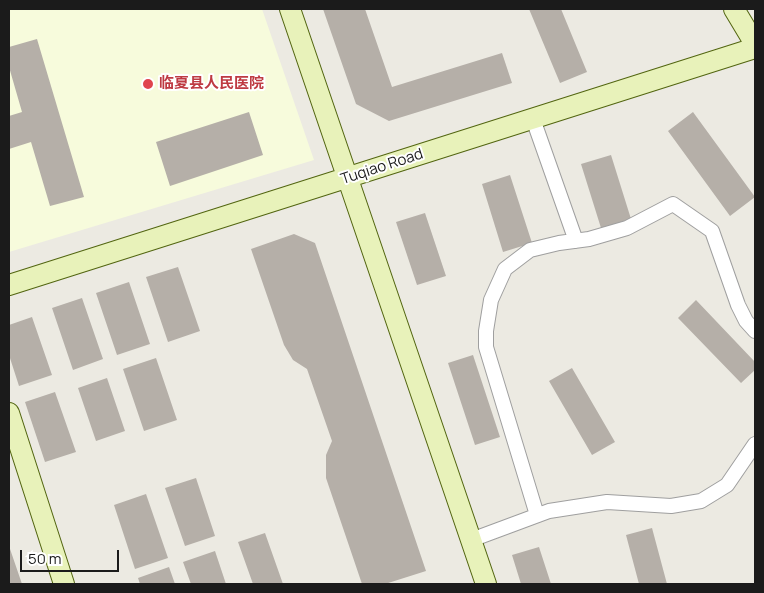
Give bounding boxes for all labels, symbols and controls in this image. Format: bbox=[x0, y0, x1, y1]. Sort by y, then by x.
place label: 临夏县人民医院 bbox=[159, 75, 264, 93]
marker: 临夏县人民医院 bbox=[141, 77, 155, 91]
street label: Tuqiao Road bbox=[339, 145, 425, 189]
scale bar bbox=[22, 540, 121, 572]
text: 50 m bbox=[28, 548, 62, 569]

